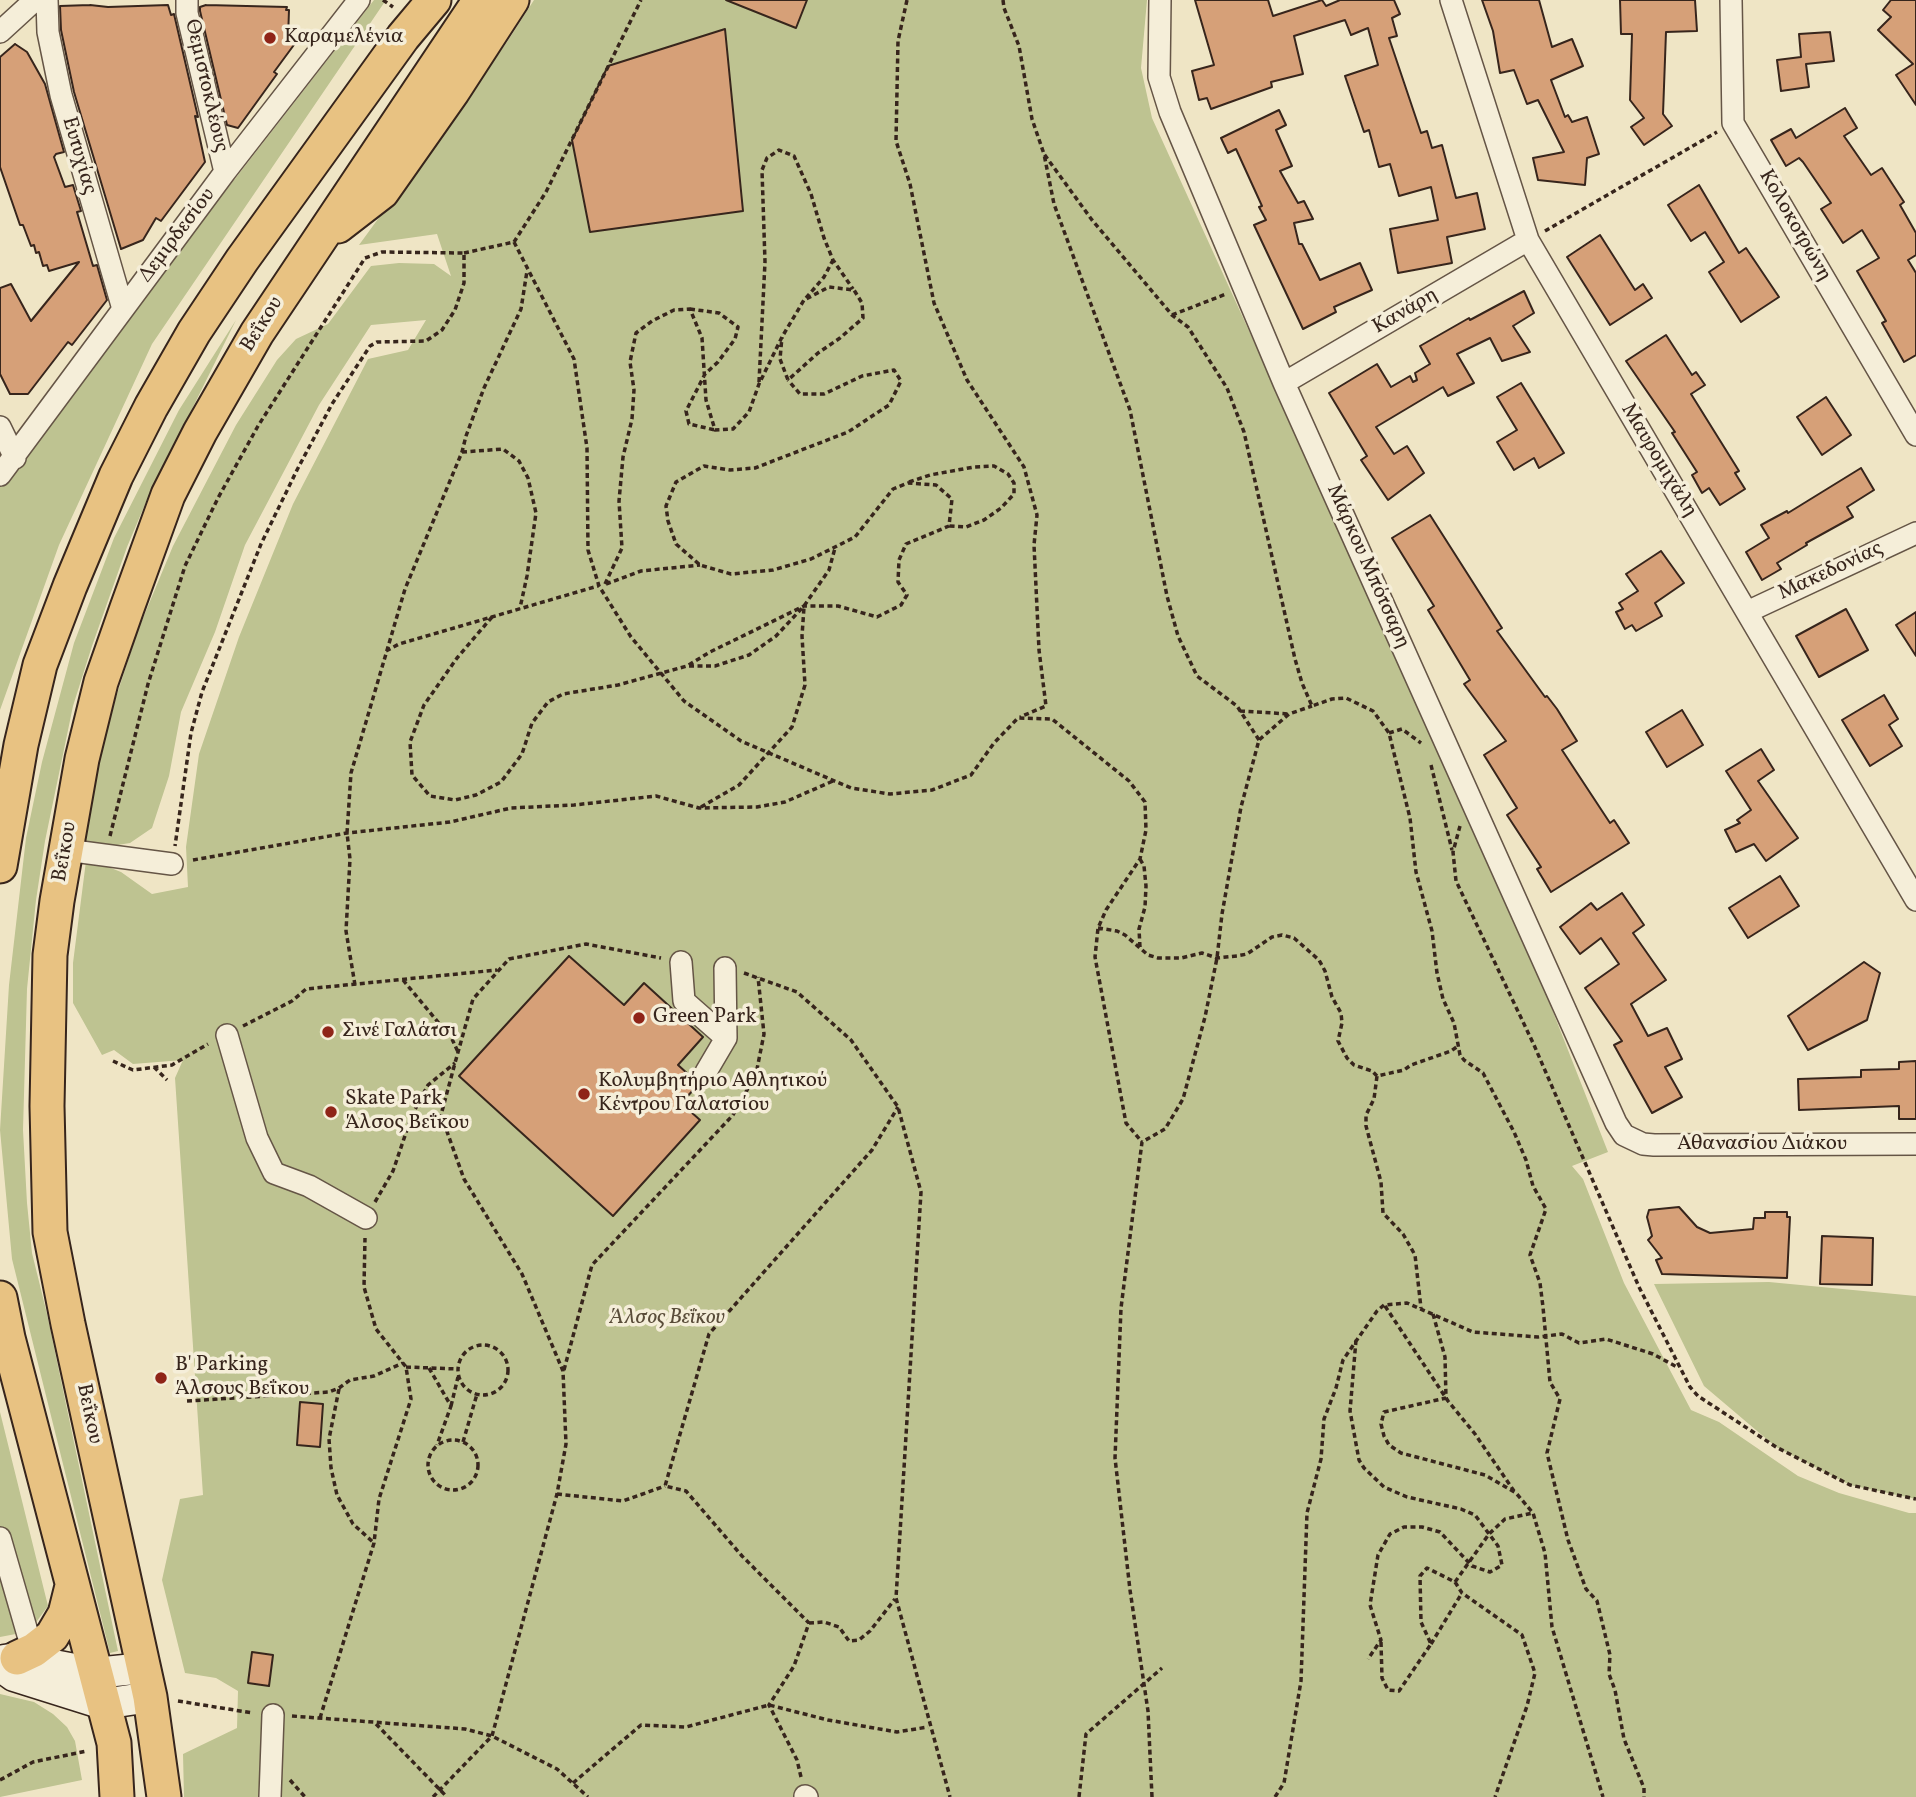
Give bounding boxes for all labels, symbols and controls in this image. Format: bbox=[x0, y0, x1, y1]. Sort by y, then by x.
street label: Θεμιστοκλέους bbox=[177, 17, 233, 155]
place label: Καραμελένια bbox=[284, 25, 404, 51]
marker: Καραμελένια bbox=[262, 30, 278, 46]
street label: Ευτυχίας bbox=[55, 114, 101, 198]
street label: Κολοκοτρώνη bbox=[1752, 166, 1836, 286]
street label: Δεμιρδεσίου bbox=[134, 184, 222, 288]
street label: Κανάρη bbox=[1369, 283, 1443, 341]
street label: Βεΐκου bbox=[236, 293, 290, 357]
street label: Μαυρομιχάλη bbox=[1614, 399, 1702, 523]
street label: Μάρκου Μπότσαρη bbox=[1319, 481, 1415, 653]
street label: Μακεδονίας bbox=[1775, 537, 1887, 607]
street label: Βεΐκου bbox=[48, 820, 84, 884]
place label: Green Park bbox=[653, 1005, 757, 1031]
marker: Green Park bbox=[631, 1010, 647, 1026]
place label: Σινέ Γαλάτσι bbox=[342, 1019, 457, 1045]
marker: Σινέ Γαλάτσι bbox=[320, 1024, 336, 1040]
place label: Κολυμβητήριο Αθλητικού Κέντρου Γαλατσίου bbox=[598, 1069, 827, 1119]
marker: Κολυμβητήριο Αθλητικού Κέντρου Γαλατσίου bbox=[576, 1086, 592, 1102]
place label: Skate Park Άλσος Βεΐκου bbox=[345, 1087, 469, 1137]
marker: Skate Park Άλσος Βεΐκου bbox=[323, 1104, 339, 1120]
street label: Αθανασίου Διάκου bbox=[1677, 1132, 1847, 1158]
park label: Άλσος Βεΐκου bbox=[609, 1306, 725, 1332]
place label: Β' Parking Άλσους Βεΐκου bbox=[175, 1353, 309, 1403]
marker: Β' Parking Άλσους Βεΐκου bbox=[153, 1370, 169, 1386]
street label: Βεΐκου bbox=[69, 1382, 107, 1446]

